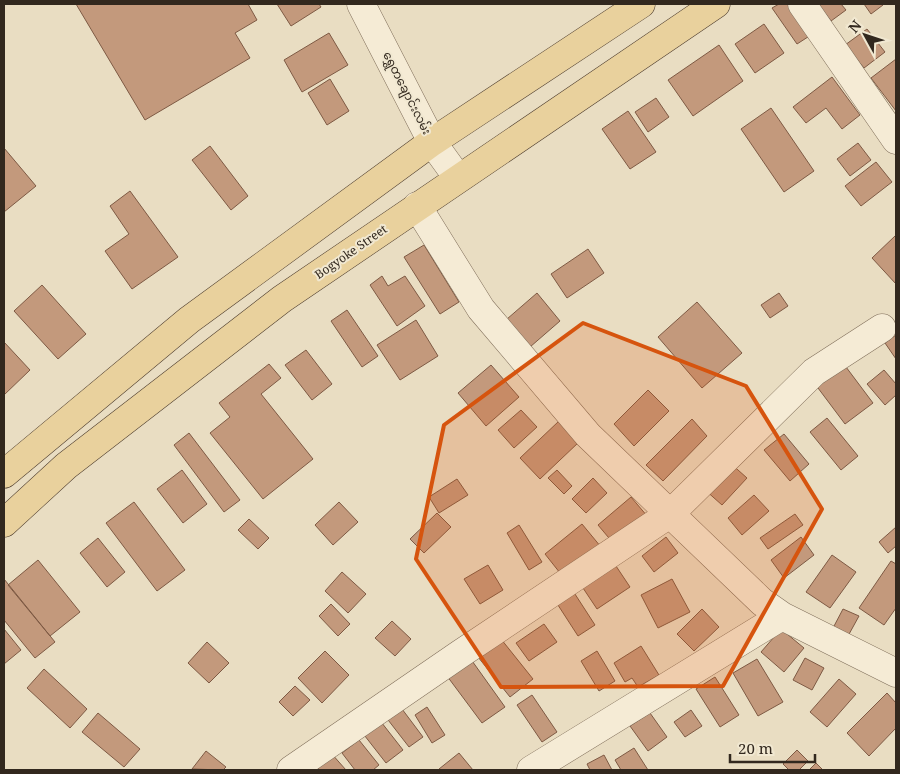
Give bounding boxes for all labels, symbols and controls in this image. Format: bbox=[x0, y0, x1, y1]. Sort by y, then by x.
north arrow bbox=[840, 10, 890, 60]
text: N bbox=[844, 16, 865, 37]
street label: ရွှေတချောင်းလမ်း bbox=[377, 48, 436, 138]
street label: Bogyoke Street bbox=[311, 220, 390, 283]
scale bar bbox=[730, 732, 815, 764]
text: 20 m bbox=[738, 738, 773, 758]

